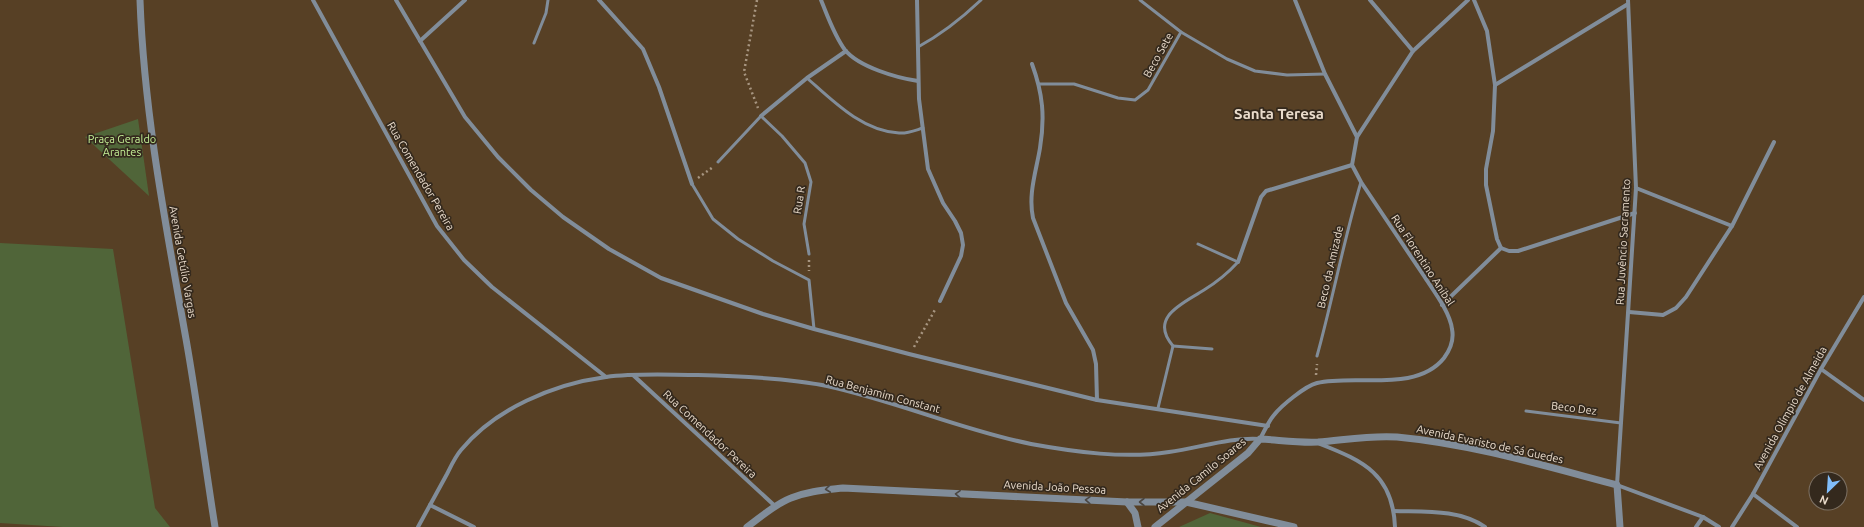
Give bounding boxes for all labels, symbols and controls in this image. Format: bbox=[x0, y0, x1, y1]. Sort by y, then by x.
street label: Beco Sete bbox=[1141, 31, 1175, 79]
district label: Santa Teresa bbox=[1234, 105, 1324, 122]
street label: Rua Comendador Pereira bbox=[385, 120, 457, 232]
park label: Praça Geraldo Arantes bbox=[88, 133, 156, 158]
street label: Rua Juvêncio Sacramento bbox=[1614, 179, 1632, 305]
street label: Rua R bbox=[791, 185, 807, 215]
street label: Avenida Getúlio Vargas bbox=[167, 205, 199, 319]
street label: Rua Florentino Anibal bbox=[1389, 212, 1457, 308]
street label: Beco da Amizade bbox=[1315, 225, 1345, 309]
street label: Avenida Olímpio de Almeida bbox=[1751, 344, 1829, 472]
street label: Rua Benjamim Constant bbox=[824, 373, 942, 415]
street label: Rua Comendador Pereira bbox=[661, 388, 759, 480]
street label: Beco Dez bbox=[1550, 399, 1598, 417]
street label: Avenida Evaristo de Sá Guedes bbox=[1415, 423, 1565, 465]
street label: Avenida Camilo Soares bbox=[1154, 435, 1248, 515]
north arrow bbox=[1808, 471, 1848, 511]
street label: Avenida João Pessoa bbox=[1003, 478, 1107, 496]
one-way arrow bbox=[825, 485, 831, 494]
one-way arrow bbox=[955, 489, 961, 498]
text: N bbox=[1818, 493, 1830, 507]
one-way arrow bbox=[1085, 496, 1091, 504]
one-way arrow bbox=[1139, 498, 1145, 506]

